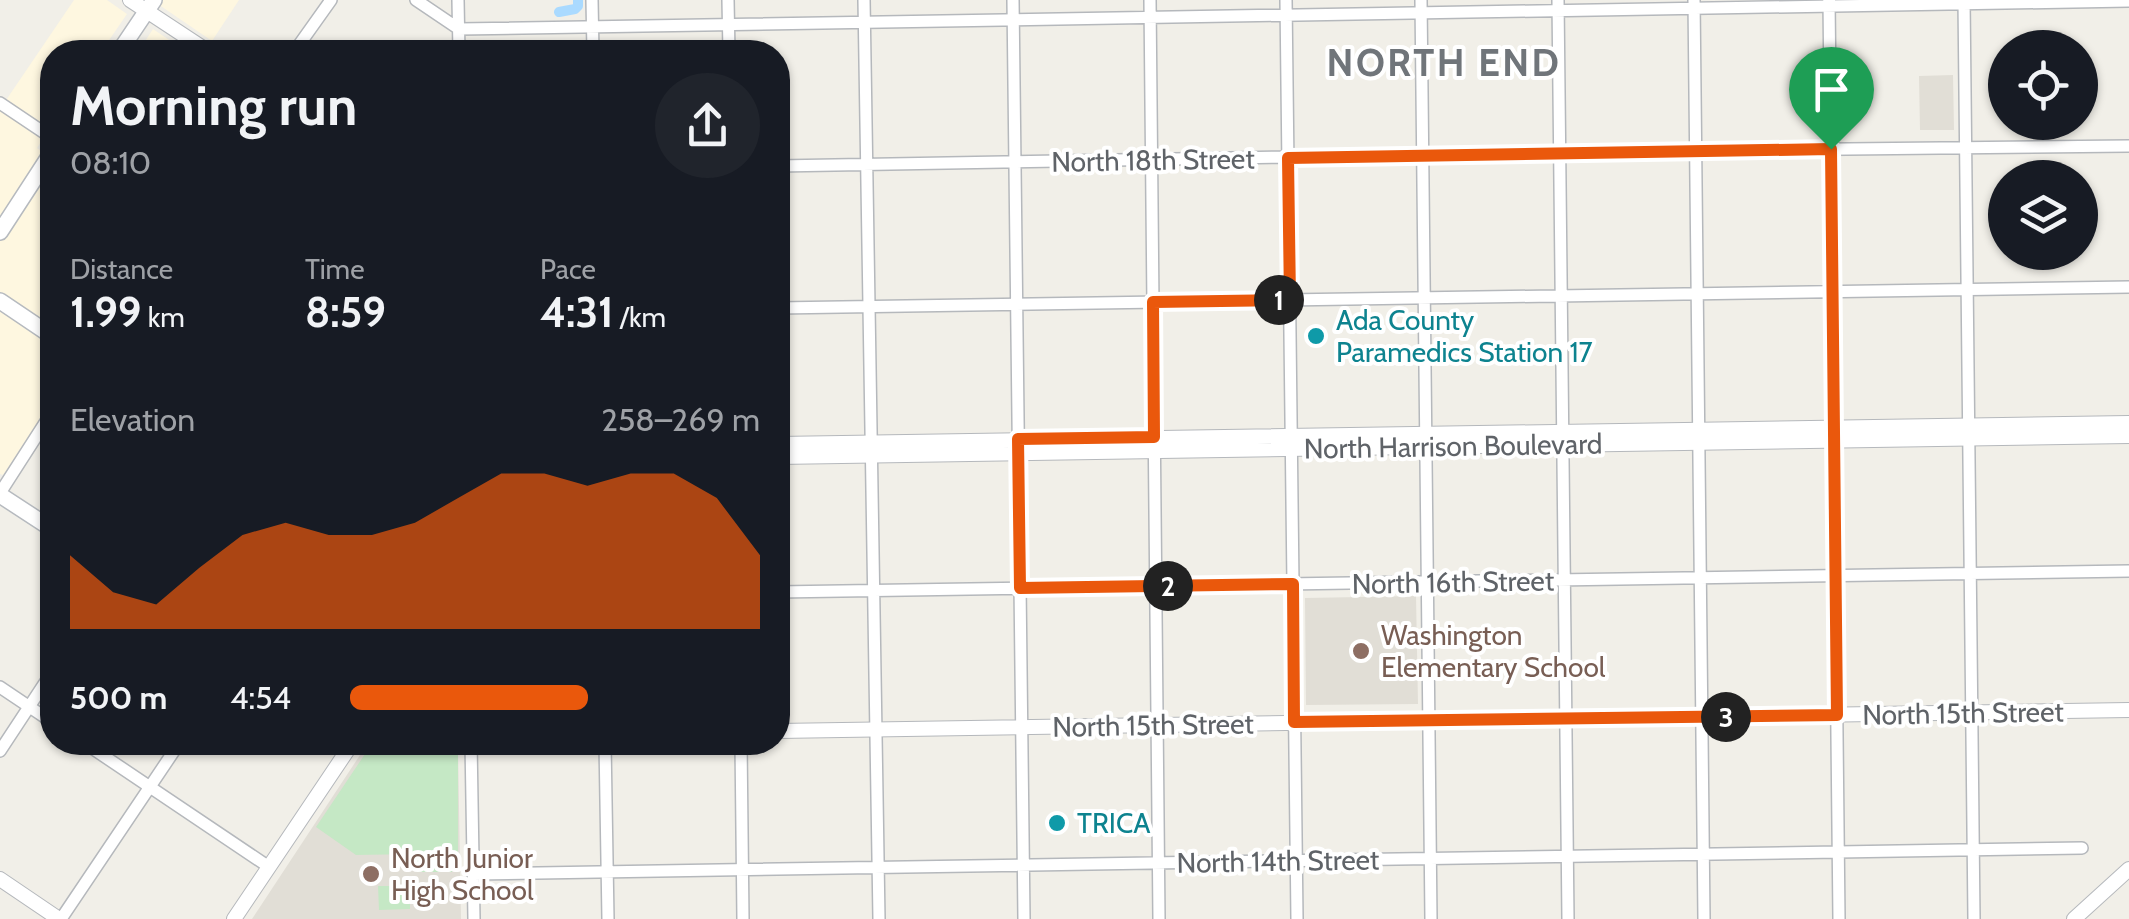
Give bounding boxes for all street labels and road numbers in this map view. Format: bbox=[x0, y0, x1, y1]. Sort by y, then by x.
street label: North 18th Street bbox=[1051, 141, 1255, 179]
street label: North Harrison Boulevard bbox=[1303, 426, 1603, 466]
street label: North 16th Street bbox=[1352, 563, 1554, 601]
street label: North 15th Street bbox=[1862, 694, 2064, 732]
street label: North 15th Street bbox=[1052, 706, 1254, 744]
street label: North 14th Street bbox=[1176, 842, 1380, 880]

